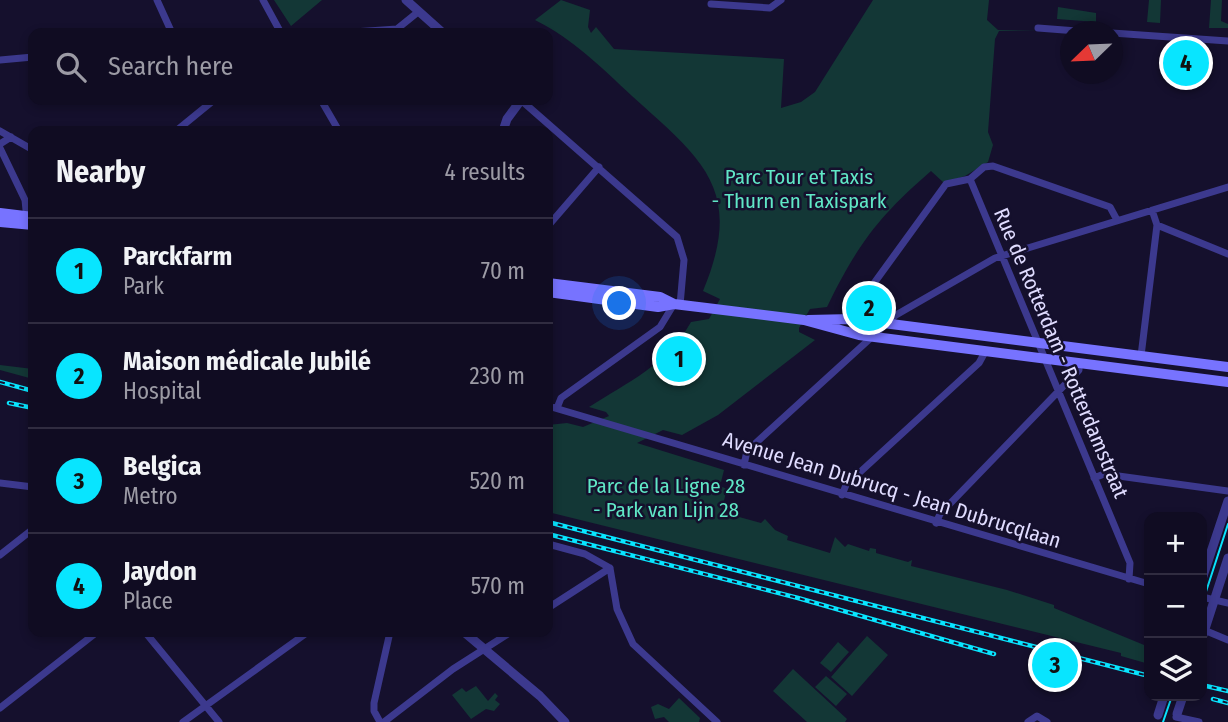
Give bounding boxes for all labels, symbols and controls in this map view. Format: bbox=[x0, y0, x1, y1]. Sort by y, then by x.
north arrow bbox=[1060, 21, 1123, 84]
search box bbox=[28, 28, 553, 105]
pin: 4 bbox=[1163, 37, 1209, 89]
icon: search bbox=[52, 48, 90, 86]
text: Search here bbox=[108, 51, 233, 82]
text: Nearby bbox=[56, 154, 145, 190]
text: 4 results bbox=[444, 158, 525, 186]
park label: Parc Tour et Taxis - Thurn en Taxispark bbox=[712, 164, 887, 214]
street label: Rue de Rotterdam - Rotterdamstraat bbox=[988, 204, 1134, 502]
text: Parckfarm bbox=[123, 241, 232, 272]
text: 1 bbox=[74, 257, 84, 285]
text: 70 m bbox=[481, 257, 525, 285]
text: Park bbox=[123, 272, 164, 300]
pin: 2 bbox=[846, 282, 892, 334]
your location bbox=[602, 286, 636, 320]
pin: 1 bbox=[656, 333, 702, 385]
text: Maison médicale Jubilé bbox=[123, 346, 371, 377]
text: 2 bbox=[74, 362, 84, 390]
text: 230 m bbox=[469, 362, 525, 390]
text: Hospital bbox=[123, 377, 201, 405]
street label: Avenue Jean Dubrucq - Jean Dubrucqlaan bbox=[720, 426, 1064, 554]
text: Belgica bbox=[123, 451, 201, 482]
text: 3 bbox=[74, 467, 84, 495]
text: 520 m bbox=[469, 467, 525, 495]
park label: Parc de la Ligne 28 - Park van Lijn 28 bbox=[587, 473, 745, 523]
text: Metro bbox=[123, 482, 178, 510]
map controls bbox=[1144, 512, 1207, 701]
button: + bbox=[1144, 512, 1207, 575]
text: Jaydon bbox=[123, 556, 197, 587]
text: 4 bbox=[73, 572, 85, 600]
text: 570 m bbox=[471, 572, 525, 600]
button: − bbox=[1144, 575, 1207, 638]
text: Place bbox=[123, 587, 173, 615]
button: layers bbox=[1144, 638, 1207, 701]
pin: 3 bbox=[1032, 639, 1078, 691]

